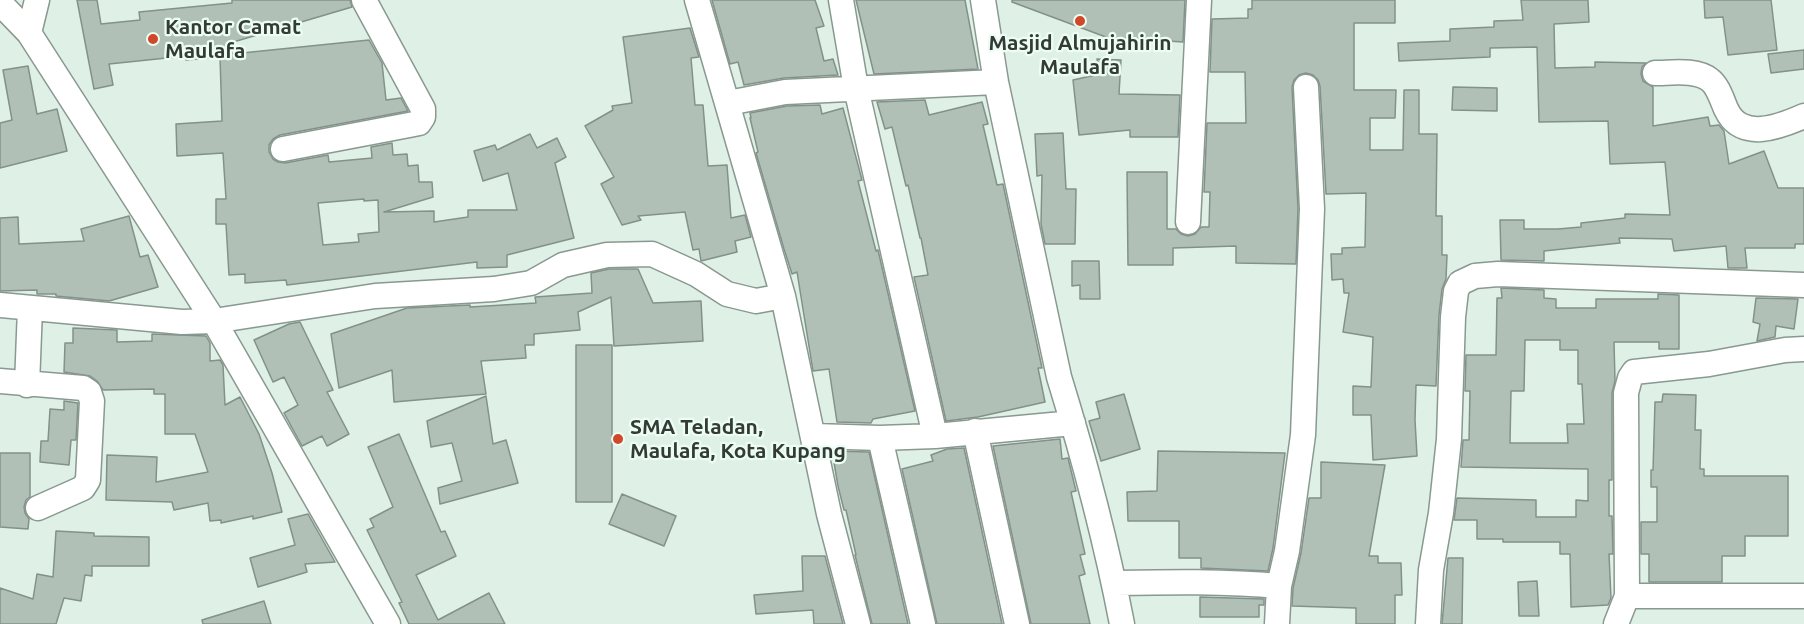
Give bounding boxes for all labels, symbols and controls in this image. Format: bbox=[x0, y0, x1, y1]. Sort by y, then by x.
place label: Kantor Camat Maulafa bbox=[165, 14, 301, 64]
marker: Masjid Almujahirin Maulafa bbox=[1073, 14, 1087, 28]
place label: Masjid Almujahirin Maulafa bbox=[988, 30, 1172, 80]
marker: Kantor Camat Maulafa bbox=[146, 32, 160, 46]
place label: SMA Teladan, Maulafa, Kota Kupang bbox=[630, 414, 846, 464]
marker: SMA Teladan, Maulafa, Kota Kupang bbox=[611, 432, 625, 446]

